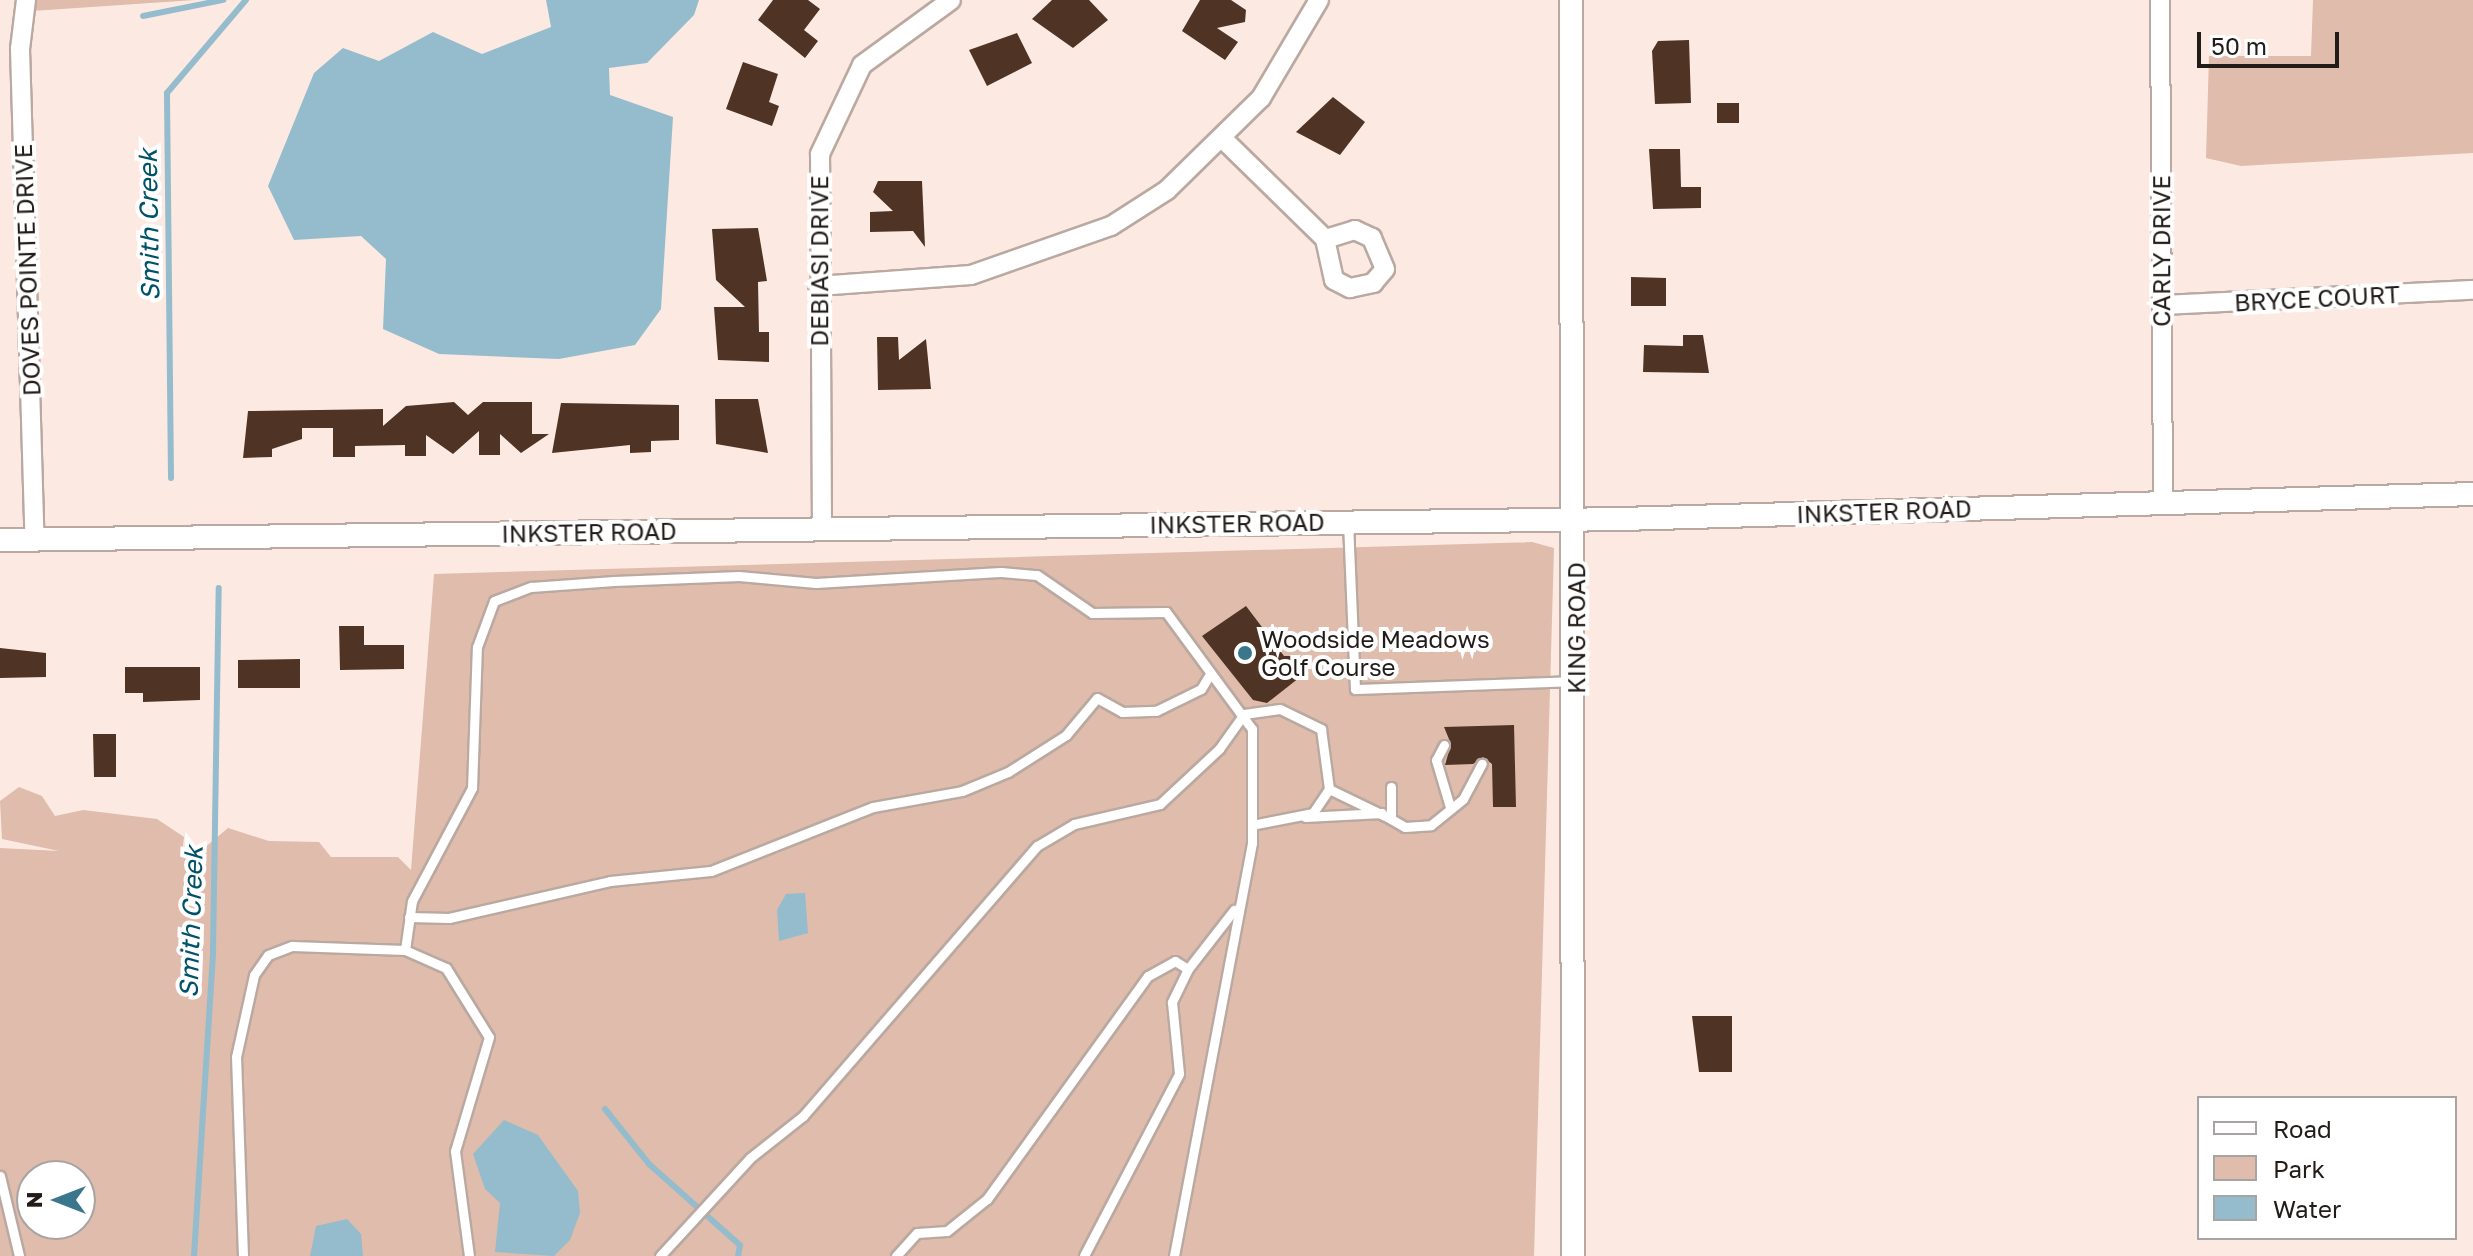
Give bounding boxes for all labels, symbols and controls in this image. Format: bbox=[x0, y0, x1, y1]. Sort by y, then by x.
scale bar bbox=[2201, 16, 2343, 66]
text: 50 m bbox=[2211, 31, 2267, 60]
street label: DOVES POINTE DRIVE bbox=[8, 143, 46, 397]
water label: Smith Creek bbox=[132, 149, 166, 301]
street label: DEBIASI DRIVE bbox=[805, 175, 833, 347]
street label: CARLY DRIVE bbox=[2147, 175, 2175, 327]
street label: BRYCE COURT bbox=[2233, 279, 2401, 317]
street label: INKSTER ROAD bbox=[1796, 494, 1972, 528]
street label: INKSTER ROAD bbox=[1149, 507, 1325, 539]
street label: INKSTER ROAD bbox=[501, 516, 677, 548]
street label: KING ROAD bbox=[1562, 562, 1590, 694]
place label: Woodside Meadows Golf Course bbox=[1261, 625, 1490, 681]
marker: Woodside Meadows Golf Course bbox=[1236, 644, 1254, 662]
water label: Smith Creek bbox=[173, 846, 209, 998]
legend bbox=[2197, 1096, 2457, 1240]
text: Road bbox=[2273, 1114, 2332, 1143]
text: Park bbox=[2273, 1154, 2325, 1183]
north arrow bbox=[16, 1160, 96, 1240]
text: N bbox=[20, 1192, 47, 1208]
text: Water bbox=[2273, 1194, 2341, 1223]

